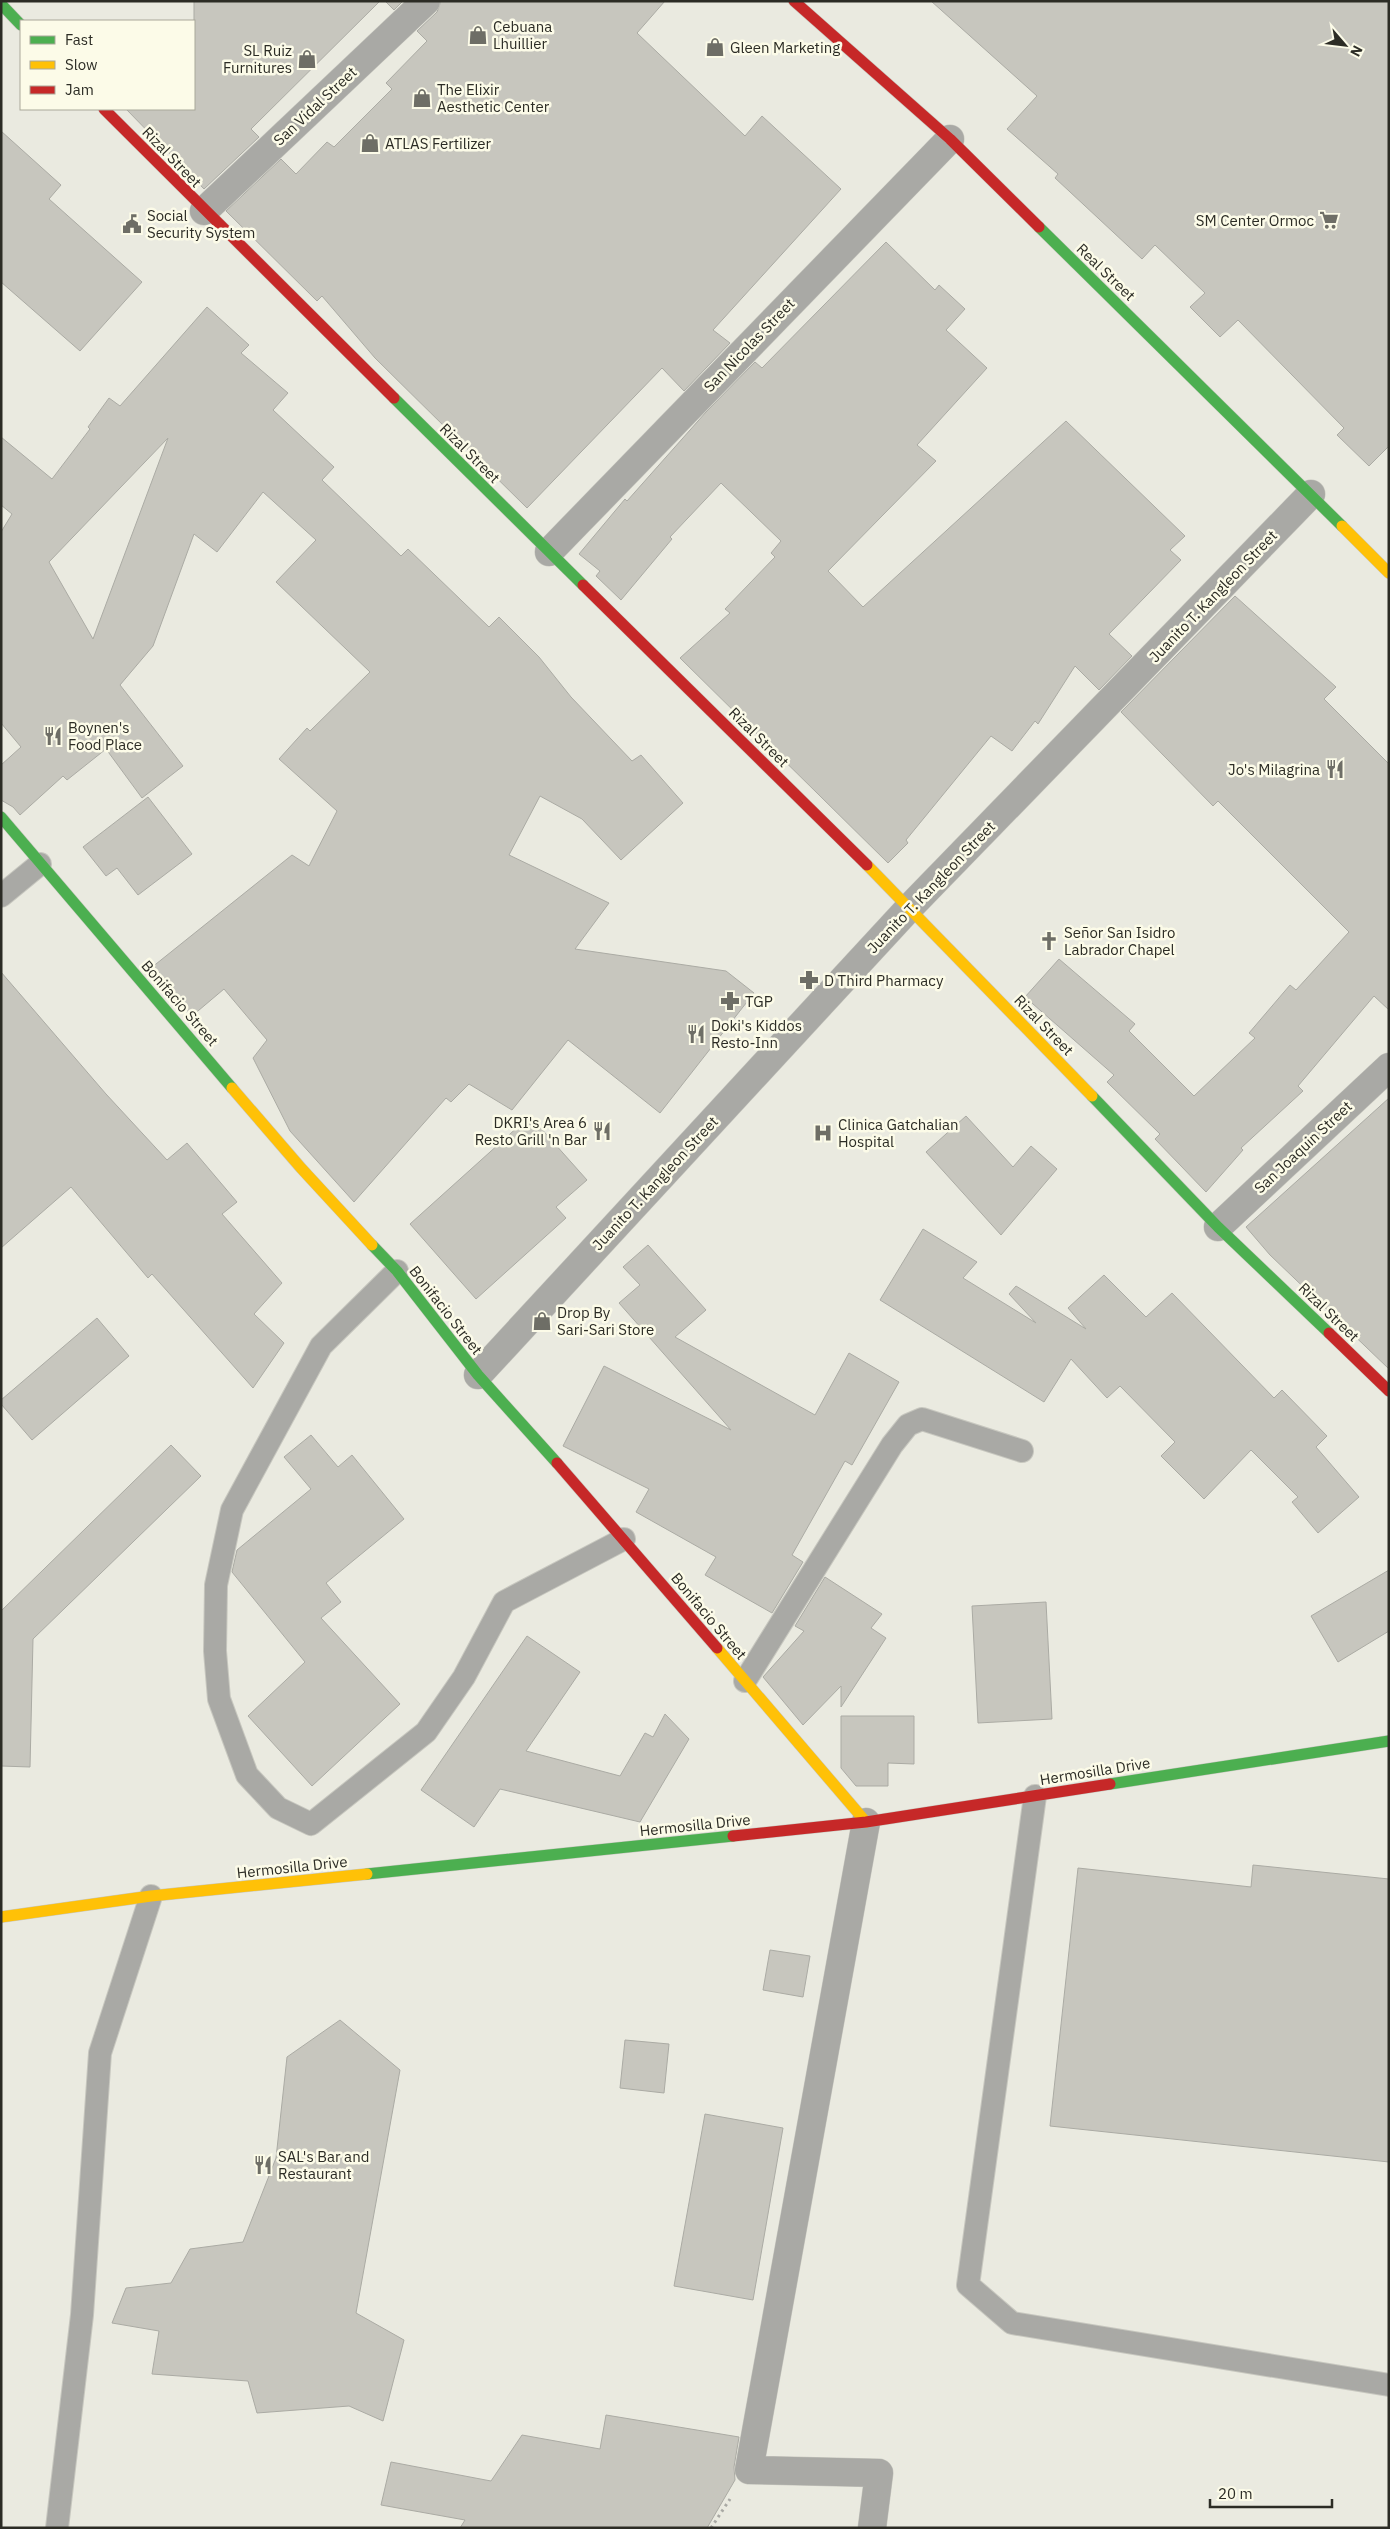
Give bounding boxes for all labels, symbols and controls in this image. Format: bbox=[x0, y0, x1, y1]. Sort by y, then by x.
place label: Cebuana Lhuillier bbox=[493, 17, 552, 53]
legend bbox=[20, 20, 195, 110]
north arrow bbox=[1320, 20, 1370, 70]
shop icon: Cebuana Lhuillier bbox=[467, 24, 489, 46]
text: Fast bbox=[65, 30, 93, 49]
shop icon: Gleen Marketing bbox=[704, 36, 726, 58]
place label: Gleen Marketing bbox=[730, 38, 840, 57]
place label: SL Ruiz Furnitures bbox=[223, 41, 292, 77]
text: N bbox=[1346, 42, 1367, 60]
shop icon: SL Ruiz Furnitures bbox=[296, 48, 318, 70]
text: Slow bbox=[65, 55, 98, 74]
street label: San Vidal Street bbox=[269, 63, 361, 149]
text: Jam bbox=[65, 80, 94, 99]
place label: The Elixir Aesthetic Center bbox=[437, 80, 550, 116]
shop icon: The Elixir Aesthetic Center bbox=[411, 87, 433, 109]
street label: Rizal Street bbox=[138, 123, 206, 191]
shop icon: ATLAS Fertilizer bbox=[359, 132, 381, 154]
place label: ATLAS Fertilizer bbox=[385, 134, 492, 153]
place label: Social Security System bbox=[147, 206, 255, 242]
supermarket icon: SM Center Ormoc bbox=[1318, 209, 1340, 231]
place label: SM Center Ormoc bbox=[1196, 211, 1314, 230]
public building icon: Social Security System bbox=[121, 213, 143, 235]
street label: Real Street bbox=[1073, 239, 1139, 305]
street label: San Nicolas Street bbox=[699, 294, 799, 396]
street label: Rizal Street bbox=[436, 419, 504, 487]
street label: Juanito T. Kangleon Street bbox=[1145, 526, 1281, 666]
street label: Rizal Street bbox=[725, 703, 793, 771]
place label: Boynen's Food Place bbox=[68, 718, 142, 754]
restaurant icon: Boynen's Food Place bbox=[42, 725, 64, 747]
restaurant icon: Jo's Milagrina bbox=[1324, 758, 1346, 780]
place label: Jo's Milagrina bbox=[1228, 760, 1320, 779]
street label: Juanito T. Kangleon Street bbox=[863, 817, 999, 957]
place label: Señor San Isidro Labrador Chapel bbox=[1064, 923, 1175, 959]
church icon: Señor San Isidro Labrador Chapel bbox=[1038, 930, 1060, 952]
street label: Bonifacio Street bbox=[137, 956, 223, 1050]
pharmacy icon: D Third Pharmacy bbox=[798, 969, 820, 991]
place label: D Third Pharmacy bbox=[824, 971, 944, 990]
pharmacy icon: TGP bbox=[719, 990, 741, 1012]
street label: Rizal Street bbox=[1010, 991, 1078, 1059]
place label: TGP bbox=[745, 992, 773, 1011]
place label: Doki's Kiddos Resto-Inn bbox=[711, 1016, 802, 1052]
restaurant icon: Doki's Kiddos Resto-Inn bbox=[685, 1023, 707, 1045]
street label: San Joaquin Street bbox=[1250, 1097, 1356, 1197]
street label: Juanito T. Kangleon Street bbox=[588, 1112, 722, 1254]
place label: DKRI's Area 6 Resto Grill 'n Bar bbox=[475, 1113, 587, 1149]
place label: Clinica Gatchalian Hospital bbox=[838, 1115, 959, 1151]
restaurant icon: DKRI's Area 6 Resto Grill 'n Bar bbox=[591, 1120, 613, 1142]
hospital icon: Clinica Gatchalian Hospital bbox=[812, 1122, 834, 1144]
street label: Bonifacio Street bbox=[405, 1262, 487, 1358]
street label: Rizal Street bbox=[1295, 1278, 1363, 1346]
place label: Drop By Sari-Sari Store bbox=[557, 1303, 654, 1339]
shop icon: Drop By Sari-Sari Store bbox=[531, 1310, 553, 1332]
street label: Bonifacio Street bbox=[667, 1569, 751, 1663]
street label: Hermosilla Drive bbox=[1039, 1753, 1151, 1789]
street label: Hermosilla Drive bbox=[639, 1810, 751, 1840]
street label: Hermosilla Drive bbox=[236, 1852, 348, 1882]
place label: SAL's Bar and Restaurant bbox=[278, 2147, 369, 2183]
restaurant icon: SAL's Bar and Restaurant bbox=[252, 2154, 274, 2176]
scale bar bbox=[1210, 2476, 1332, 2508]
text: 20 m bbox=[1218, 2484, 1253, 2503]

